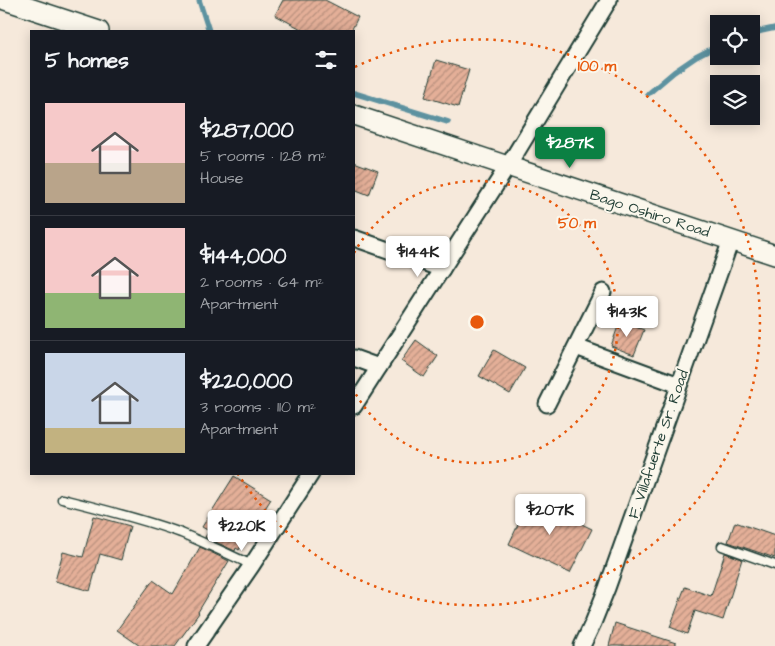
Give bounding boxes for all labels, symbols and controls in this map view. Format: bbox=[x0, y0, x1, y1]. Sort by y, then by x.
map controls bbox=[710, 15, 760, 125]
button: locate bbox=[710, 15, 760, 65]
text: 5 homes bbox=[45, 46, 129, 75]
icon: filters bbox=[312, 46, 340, 74]
text: 100 m bbox=[578, 56, 617, 77]
button: layers bbox=[710, 75, 760, 125]
text: $287,000 bbox=[200, 116, 294, 145]
icon: home bbox=[85, 123, 145, 183]
pin: $287K bbox=[535, 126, 605, 169]
text: $287K bbox=[546, 132, 594, 154]
text: 5 rooms · 128 m² bbox=[200, 145, 327, 167]
text: House bbox=[200, 167, 244, 189]
street label: Bago Oshiro Road bbox=[587, 184, 713, 244]
text: 50 m bbox=[558, 213, 596, 234]
pin: $144K bbox=[383, 236, 453, 278]
text: $144K bbox=[397, 241, 439, 263]
text: $144,000 bbox=[200, 242, 286, 271]
icon: home bbox=[85, 248, 145, 308]
text: 2 rooms · 64 m² bbox=[200, 271, 324, 293]
text: Apartment bbox=[200, 293, 278, 315]
pin: $143K bbox=[592, 296, 662, 338]
text: $143K bbox=[607, 301, 647, 323]
centre of rings bbox=[468, 313, 486, 331]
text: $220,000 bbox=[200, 367, 292, 396]
street label: F. Villafuerte Sr. Road bbox=[623, 367, 694, 521]
icon: home bbox=[85, 373, 145, 433]
text: 3 rooms · 110 m² bbox=[200, 396, 316, 418]
text: Apartment bbox=[200, 418, 278, 440]
pin: $207K bbox=[515, 494, 585, 536]
text: $207K bbox=[526, 499, 574, 521]
pin: $220K bbox=[207, 510, 277, 552]
text: $220K bbox=[219, 515, 266, 537]

